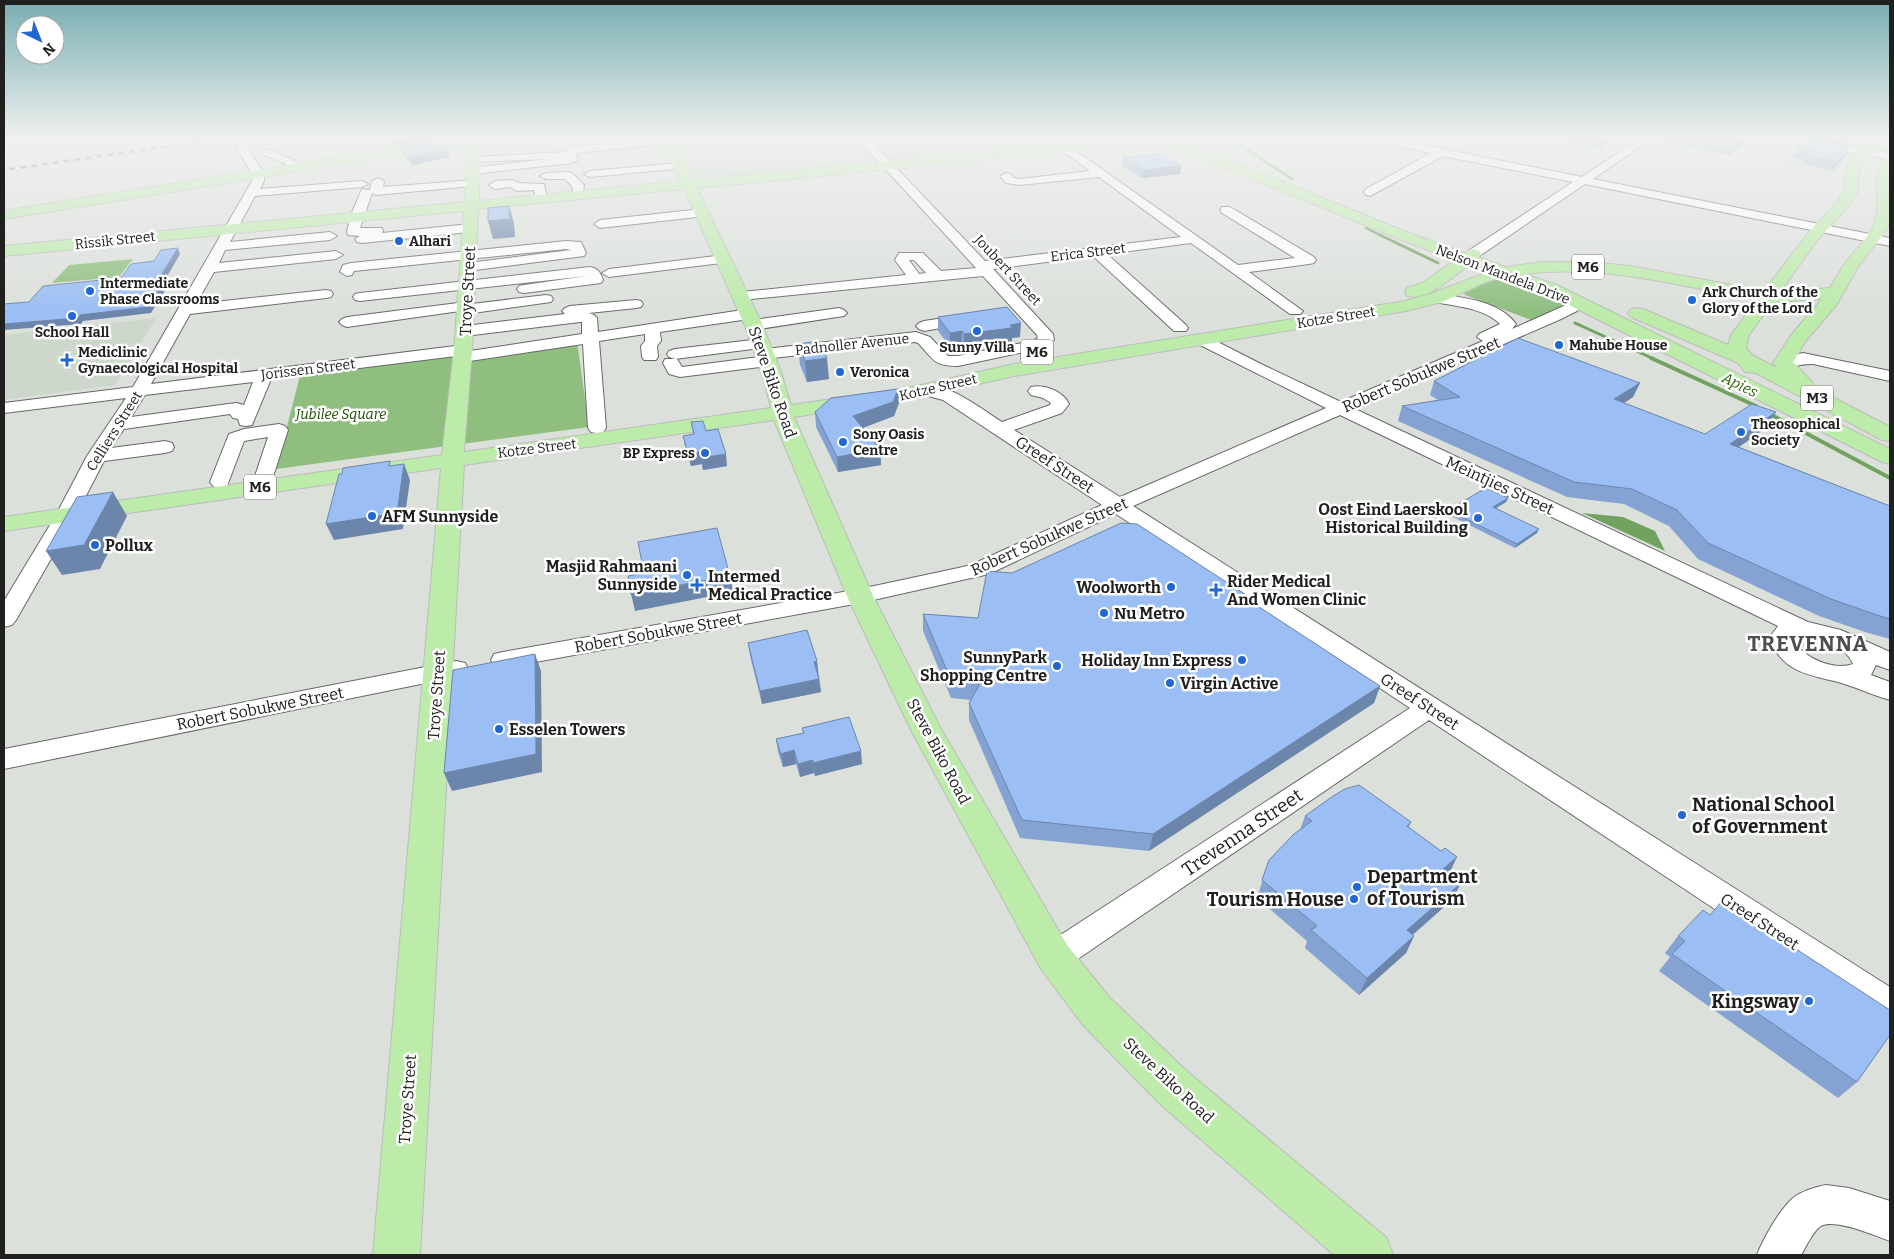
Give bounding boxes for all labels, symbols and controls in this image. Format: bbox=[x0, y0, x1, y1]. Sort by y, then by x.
north arrow bbox=[15, 15, 65, 65]
text: N bbox=[39, 39, 58, 59]
street label: Rissik Street bbox=[74, 228, 156, 253]
street label: Joubert Street bbox=[970, 231, 1045, 309]
place label: Alhari bbox=[409, 233, 452, 250]
marker: Alhari bbox=[393, 235, 405, 247]
street label: Erica Street bbox=[1049, 239, 1127, 266]
street label: Nelson Mandela Drive bbox=[1433, 241, 1572, 308]
street label: Troye Street bbox=[456, 245, 479, 336]
road number: M6 bbox=[1572, 254, 1604, 280]
place label: Intermediate Phase Classrooms bbox=[100, 275, 220, 308]
place label: Ark Church of the Glory of the Lord bbox=[1702, 284, 1818, 317]
marker: Intermediate Phase Classrooms bbox=[84, 285, 96, 297]
marker: Ark Church of the Glory of the Lord bbox=[1686, 294, 1698, 306]
street label: Kotze Street bbox=[1296, 303, 1376, 332]
marker: School Hall bbox=[66, 310, 78, 322]
place label: School Hall bbox=[35, 324, 110, 341]
street label: Steve Biko Road bbox=[745, 324, 801, 441]
marker: Sunny Villa bbox=[971, 325, 983, 337]
street label: Padnoller Avenue bbox=[794, 330, 910, 359]
street label: Robert Sobukwe Street bbox=[1339, 332, 1503, 416]
place label: Mahube House bbox=[1569, 337, 1668, 354]
place label: Sunny Villa bbox=[939, 339, 1015, 356]
marker: Mahube House bbox=[1553, 339, 1565, 351]
road number: M6 bbox=[1021, 340, 1053, 364]
place label: Mediclinic Gynaecological Hospital bbox=[78, 344, 239, 377]
marker: Mediclinic Gynaecological Hospital bbox=[60, 353, 74, 367]
street label: Jorissen Street bbox=[259, 355, 356, 384]
place label: Veronica bbox=[850, 364, 910, 381]
marker: Veronica bbox=[834, 366, 846, 378]
water label: Apies bbox=[1718, 368, 1761, 401]
street label: Kotze Street bbox=[898, 370, 979, 405]
road number: M3 bbox=[1801, 386, 1833, 410]
street label: Celliers Street bbox=[83, 388, 146, 474]
park label: Jubilee Square bbox=[294, 406, 386, 423]
place label: Theosophical Society bbox=[1751, 416, 1841, 449]
place label: Sony Oasis Centre bbox=[853, 426, 924, 459]
marker: Theosophical Society bbox=[1735, 426, 1747, 438]
street label: Greef Street bbox=[1012, 432, 1098, 497]
street label: Kotze Street bbox=[497, 435, 577, 462]
marker: Sony Oasis Centre bbox=[837, 436, 849, 448]
place label: BP Express bbox=[623, 445, 695, 462]
marker: BP Express bbox=[699, 447, 711, 459]
street label: Meintjies Street bbox=[1443, 452, 1557, 519]
road number: M6 bbox=[244, 474, 276, 500]
street label: Robert Sobukwe Street bbox=[968, 493, 1131, 580]
place label: Oost Eind Laerskool Historical Building bbox=[1318, 500, 1468, 537]
place label: AFM Sunnyside bbox=[382, 507, 498, 526]
marker: AFM Sunnyside bbox=[366, 510, 378, 522]
marker: Oost Eind Laerskool Historical Building bbox=[1472, 512, 1484, 524]
place label: Pollux bbox=[105, 536, 153, 555]
marker: Pollux bbox=[89, 539, 101, 551]
place label: Masjid Rahmaani Sunnyside bbox=[546, 557, 677, 594]
place label: Intermed Medical Practice bbox=[708, 567, 832, 604]
marker: Masjid Rahmaani Sunnyside bbox=[681, 569, 693, 581]
place label: Rider Medical And Women Clinic bbox=[1227, 572, 1366, 609]
marker: Intermed Medical Practice bbox=[690, 578, 704, 592]
place label: Woolworth bbox=[1076, 578, 1161, 597]
marker: Woolworth bbox=[1165, 581, 1177, 593]
marker: Rider Medical And Women Clinic bbox=[1209, 583, 1223, 597]
place label: Nu Metro bbox=[1114, 604, 1185, 623]
marker: Nu Metro bbox=[1098, 607, 1110, 619]
street label: Robert Sobukwe Street bbox=[573, 608, 744, 657]
district label: TREVENNA bbox=[1747, 631, 1869, 657]
place label: SunnyPark Shopping Centre bbox=[920, 648, 1047, 685]
street label: Troye Street bbox=[424, 649, 449, 740]
place label: Holiday Inn Express bbox=[1081, 651, 1232, 670]
marker: Holiday Inn Express bbox=[1236, 654, 1248, 666]
marker: SunnyPark Shopping Centre bbox=[1051, 660, 1063, 672]
street label: Greef Street bbox=[1377, 669, 1463, 734]
place label: Virgin Active bbox=[1180, 674, 1278, 693]
marker: Virgin Active bbox=[1164, 677, 1176, 689]
street label: Robert Sobukwe Street bbox=[175, 683, 345, 734]
street label: Steve Biko Road bbox=[903, 695, 975, 808]
place label: Esselen Towers bbox=[509, 720, 625, 739]
marker: Esselen Towers bbox=[493, 723, 505, 735]
street label: Trevenna Street bbox=[1178, 784, 1307, 881]
place label: National School of Government bbox=[1692, 793, 1835, 838]
marker: National School of Government bbox=[1676, 809, 1688, 821]
place label: Department of Tourism bbox=[1367, 865, 1478, 910]
marker: Department of Tourism bbox=[1351, 881, 1363, 893]
place label: Tourism House bbox=[1207, 888, 1344, 911]
street label: Greef Street bbox=[1717, 889, 1803, 954]
marker: Tourism House bbox=[1348, 893, 1360, 905]
place label: Kingsway bbox=[1711, 990, 1799, 1013]
marker: Kingsway bbox=[1803, 995, 1815, 1007]
street label: Steve Biko Road bbox=[1119, 1034, 1218, 1127]
street label: Troye Street bbox=[395, 1053, 420, 1144]

